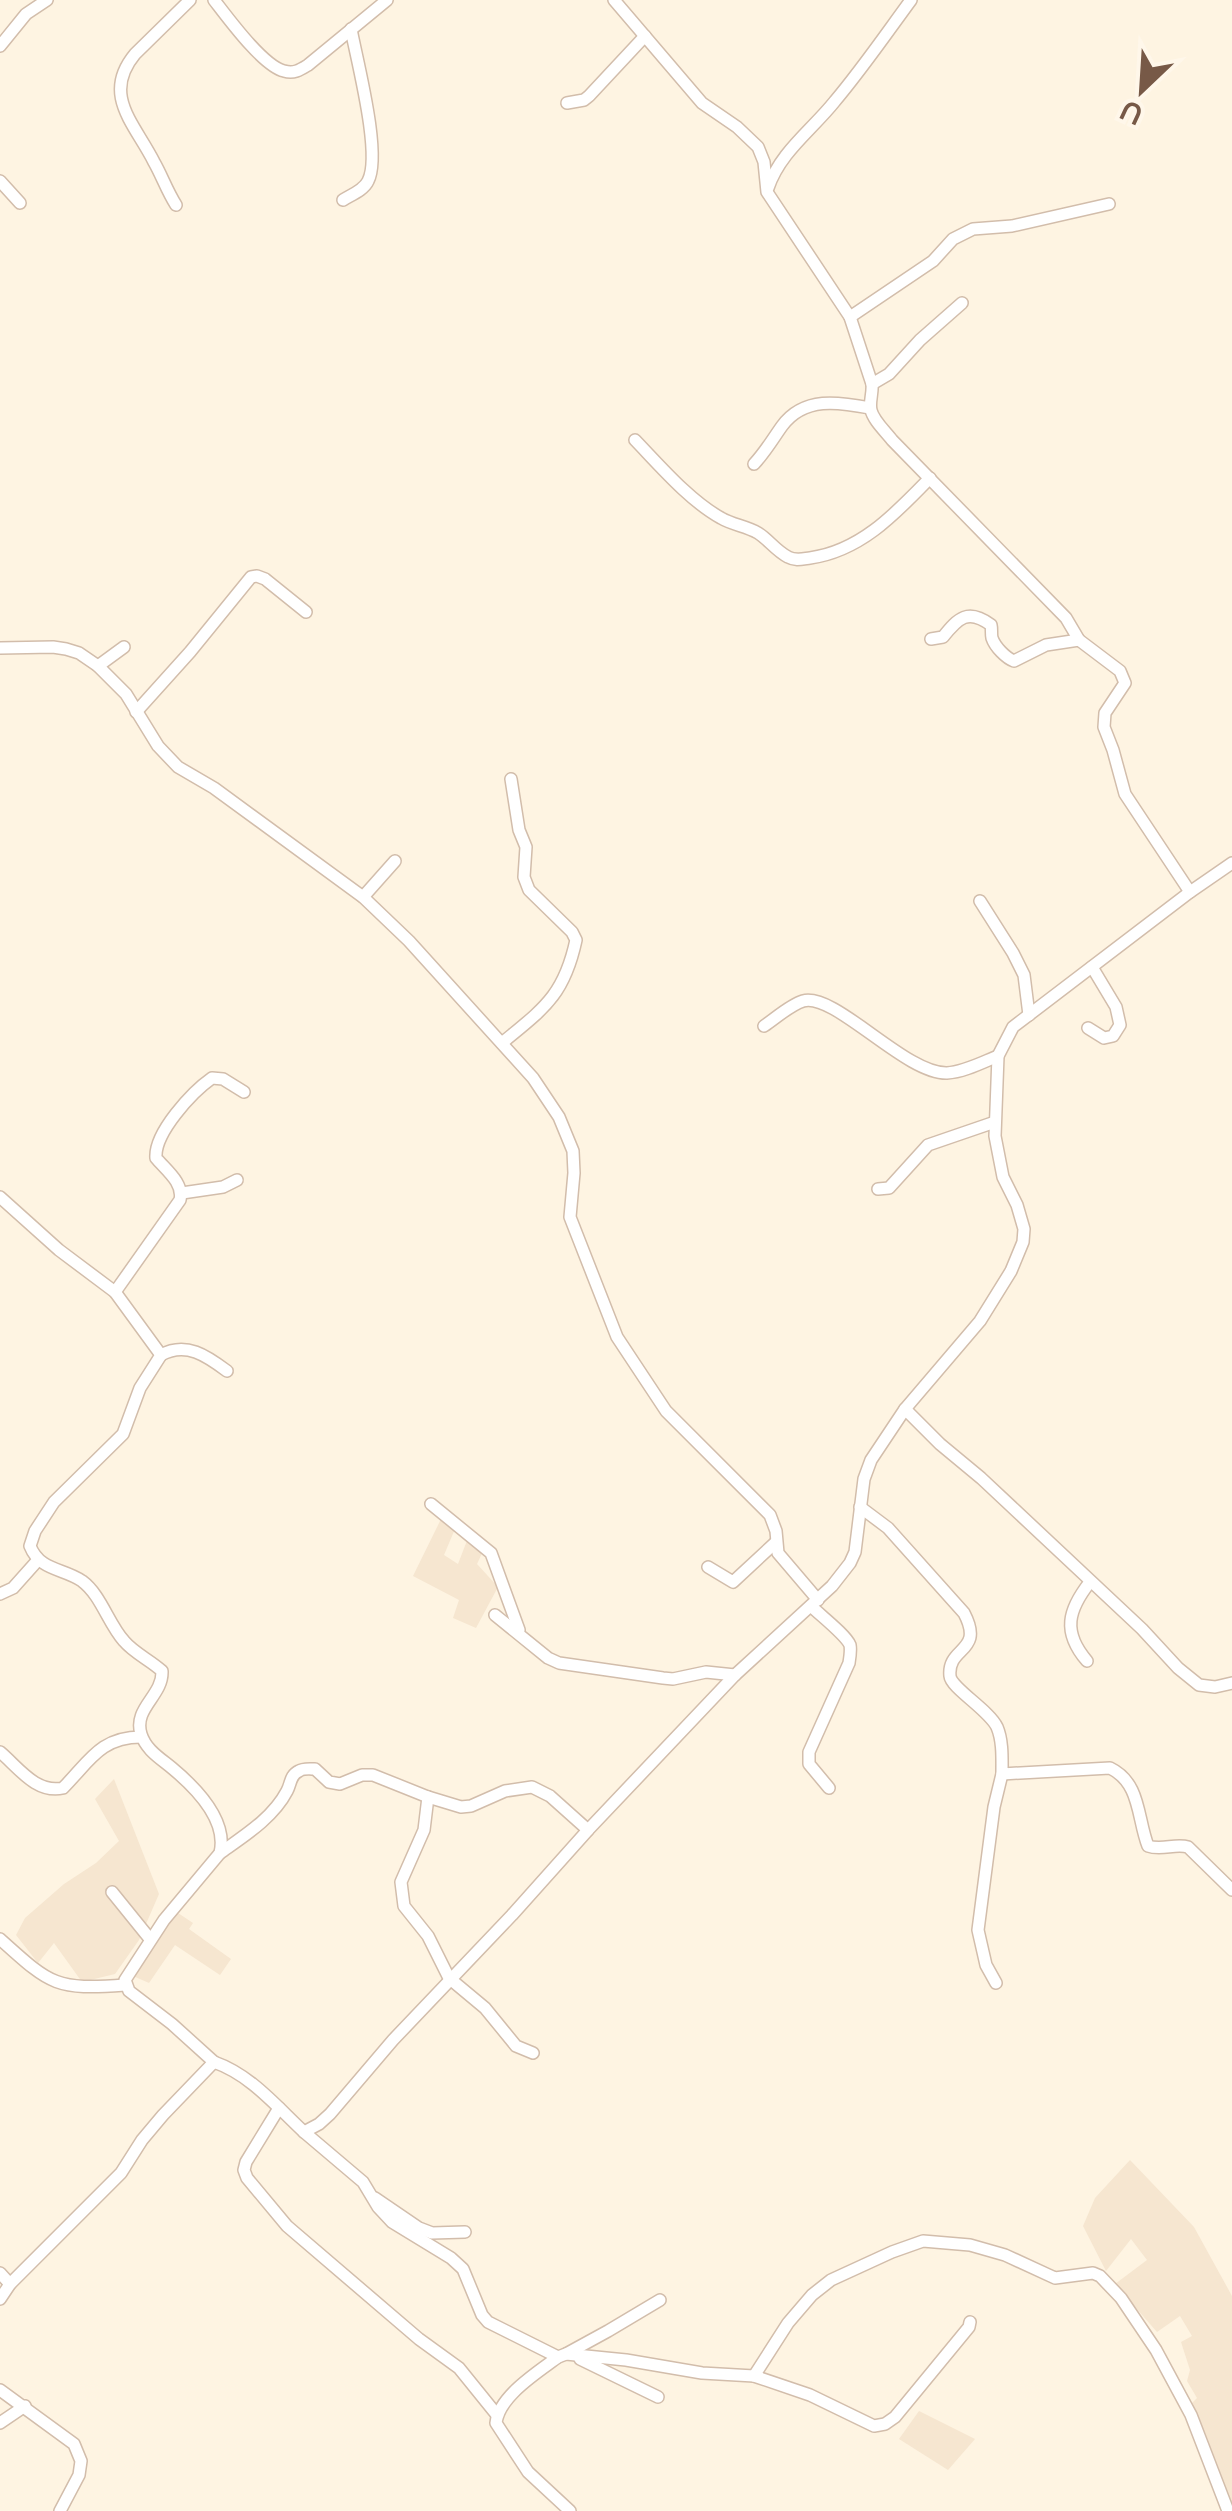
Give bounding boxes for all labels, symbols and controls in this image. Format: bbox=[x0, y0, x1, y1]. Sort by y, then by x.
north arrow bbox=[1092, 40, 1192, 140]
text: U bbox=[1115, 93, 1148, 132]

